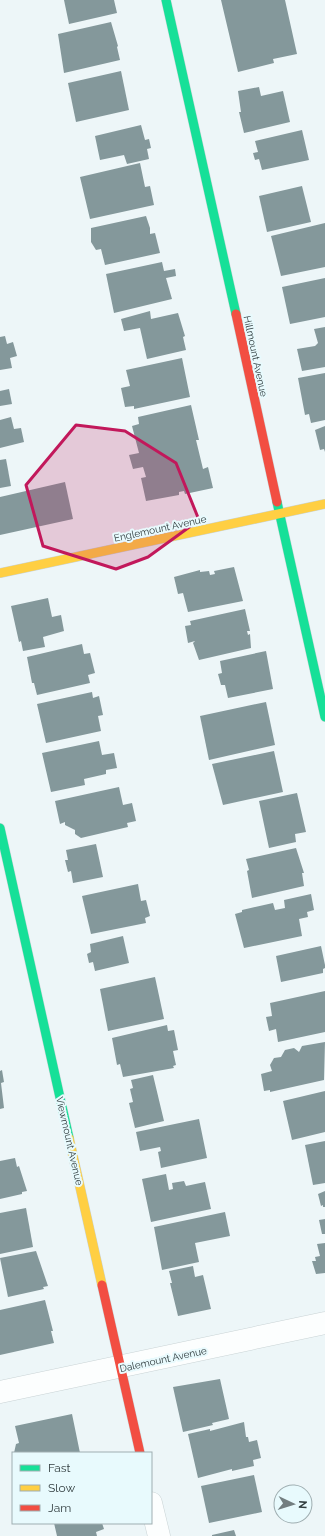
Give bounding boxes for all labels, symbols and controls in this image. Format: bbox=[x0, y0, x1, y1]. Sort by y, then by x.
street label: Hillmount Avenue bbox=[242, 315, 269, 398]
street label: Englemount Avenue bbox=[113, 513, 207, 544]
street label: Viewmount Avenue bbox=[54, 1096, 85, 1187]
street label: Dalemount Avenue bbox=[119, 1345, 208, 1374]
legend bbox=[12, 1452, 152, 1524]
text: Fast bbox=[48, 1461, 71, 1475]
text: Slow bbox=[48, 1481, 75, 1495]
north arrow bbox=[273, 1484, 313, 1524]
text: N bbox=[296, 1500, 309, 1509]
text: Jam bbox=[48, 1501, 71, 1515]

